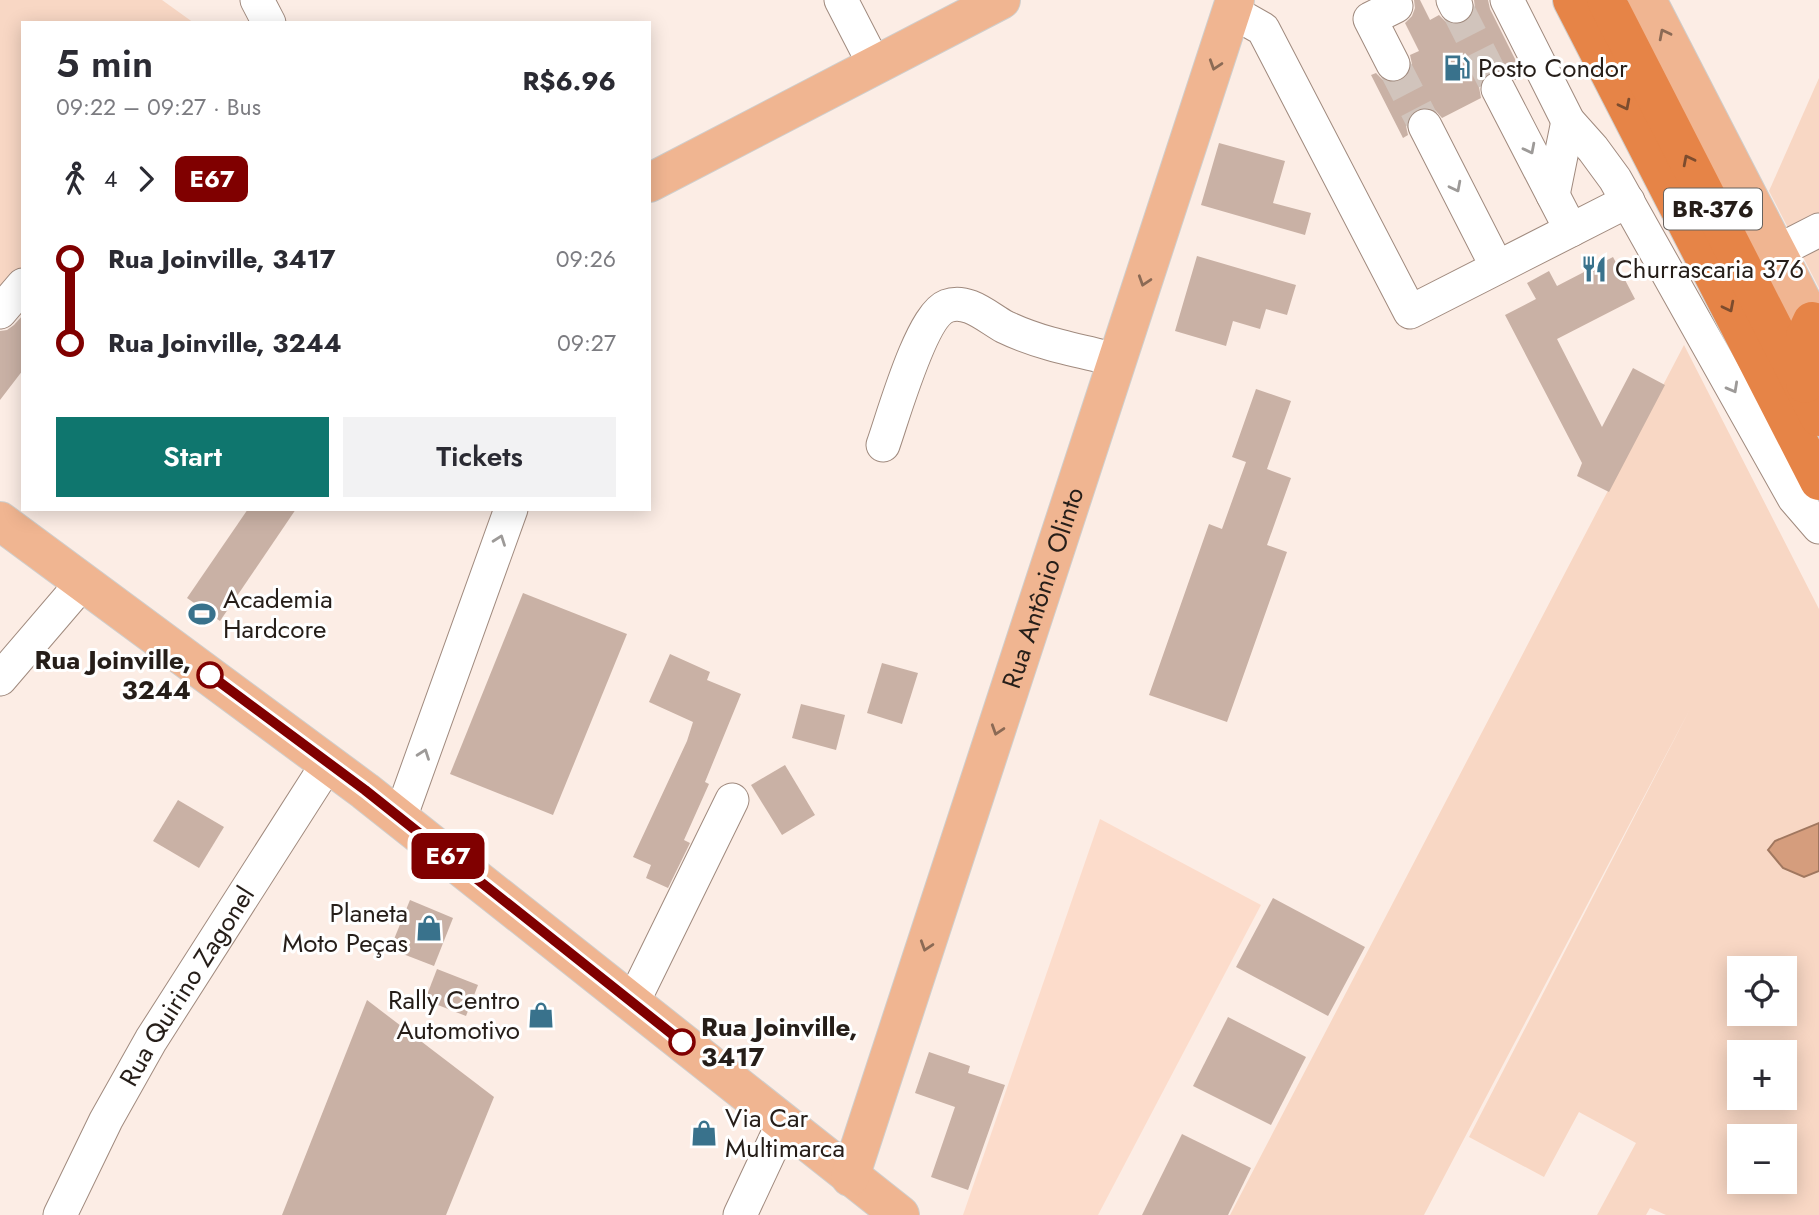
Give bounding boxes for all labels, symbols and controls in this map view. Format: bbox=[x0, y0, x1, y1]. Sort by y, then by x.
one-way arrow bbox=[1659, 29, 1673, 41]
text: 5 min bbox=[56, 36, 153, 91]
place label: Posto Condor bbox=[1478, 49, 1628, 87]
fuel station icon: Posto Condor bbox=[1442, 53, 1472, 83]
one-way arrow bbox=[1209, 59, 1223, 71]
text: R$6.96 bbox=[522, 62, 616, 100]
text: 09:22 – 09:27 · Bus bbox=[56, 90, 261, 124]
one-way arrow bbox=[1617, 98, 1631, 110]
one-way arrow bbox=[1521, 142, 1535, 154]
one-way arrow bbox=[1682, 155, 1696, 167]
icon: walk bbox=[56, 160, 94, 198]
icon: forward bbox=[127, 160, 165, 198]
text: E67 bbox=[189, 161, 234, 196]
text: 4 bbox=[104, 162, 117, 196]
one-way arrow bbox=[1448, 180, 1462, 192]
road number: BR-376 bbox=[1664, 188, 1762, 230]
text: Rua Joinville, 3417 bbox=[108, 240, 335, 278]
text: 09:26 bbox=[556, 242, 616, 276]
place label: Churrascaria 376 bbox=[1615, 250, 1804, 288]
restaurant icon: Churrascaria 376 bbox=[1579, 254, 1609, 284]
one-way arrow bbox=[1138, 275, 1152, 287]
one-way arrow bbox=[1720, 300, 1734, 312]
text: Rua Joinville, 3244 bbox=[108, 324, 342, 362]
text: 09:27 bbox=[557, 326, 616, 360]
one-way arrow bbox=[1725, 381, 1738, 394]
button: Start bbox=[56, 417, 329, 497]
button: Tickets bbox=[343, 417, 616, 497]
street label: Rua Antônio Olinto bbox=[992, 482, 1093, 693]
one-way arrow bbox=[492, 534, 506, 546]
place label: Academia Hardcore bbox=[223, 580, 333, 648]
sports icon: Academia Hardcore bbox=[187, 599, 217, 629]
place label: Rua Joinville, 3244 bbox=[35, 641, 191, 709]
marker: Rua Joinville, 3244 bbox=[197, 662, 223, 688]
one-way arrow bbox=[990, 724, 1005, 736]
one-way arrow bbox=[415, 748, 429, 760]
line badge: E67 bbox=[408, 833, 488, 879]
text: E67 bbox=[426, 838, 471, 873]
street label: Rua Quirino Zagonel bbox=[110, 879, 264, 1093]
place label: Planeta Moto Peças bbox=[282, 894, 408, 962]
shop icon: Planeta Moto Peças bbox=[414, 913, 444, 943]
one-way arrow bbox=[919, 940, 934, 952]
map controls bbox=[1727, 956, 1797, 1194]
button: locate bbox=[1727, 956, 1797, 1026]
place label: Rally Centro Automotivo bbox=[388, 981, 520, 1049]
shop icon: Rally Centro Automotivo bbox=[526, 1000, 556, 1030]
place label: Rua Joinville, 3417 bbox=[701, 1008, 857, 1076]
marker: Rua Joinville, 3417 bbox=[669, 1029, 695, 1055]
button: + bbox=[1727, 1040, 1797, 1110]
place label: Via Car Multimarca bbox=[725, 1099, 845, 1167]
shop icon: Via Car Multimarca bbox=[689, 1118, 719, 1148]
button: − bbox=[1727, 1124, 1797, 1194]

